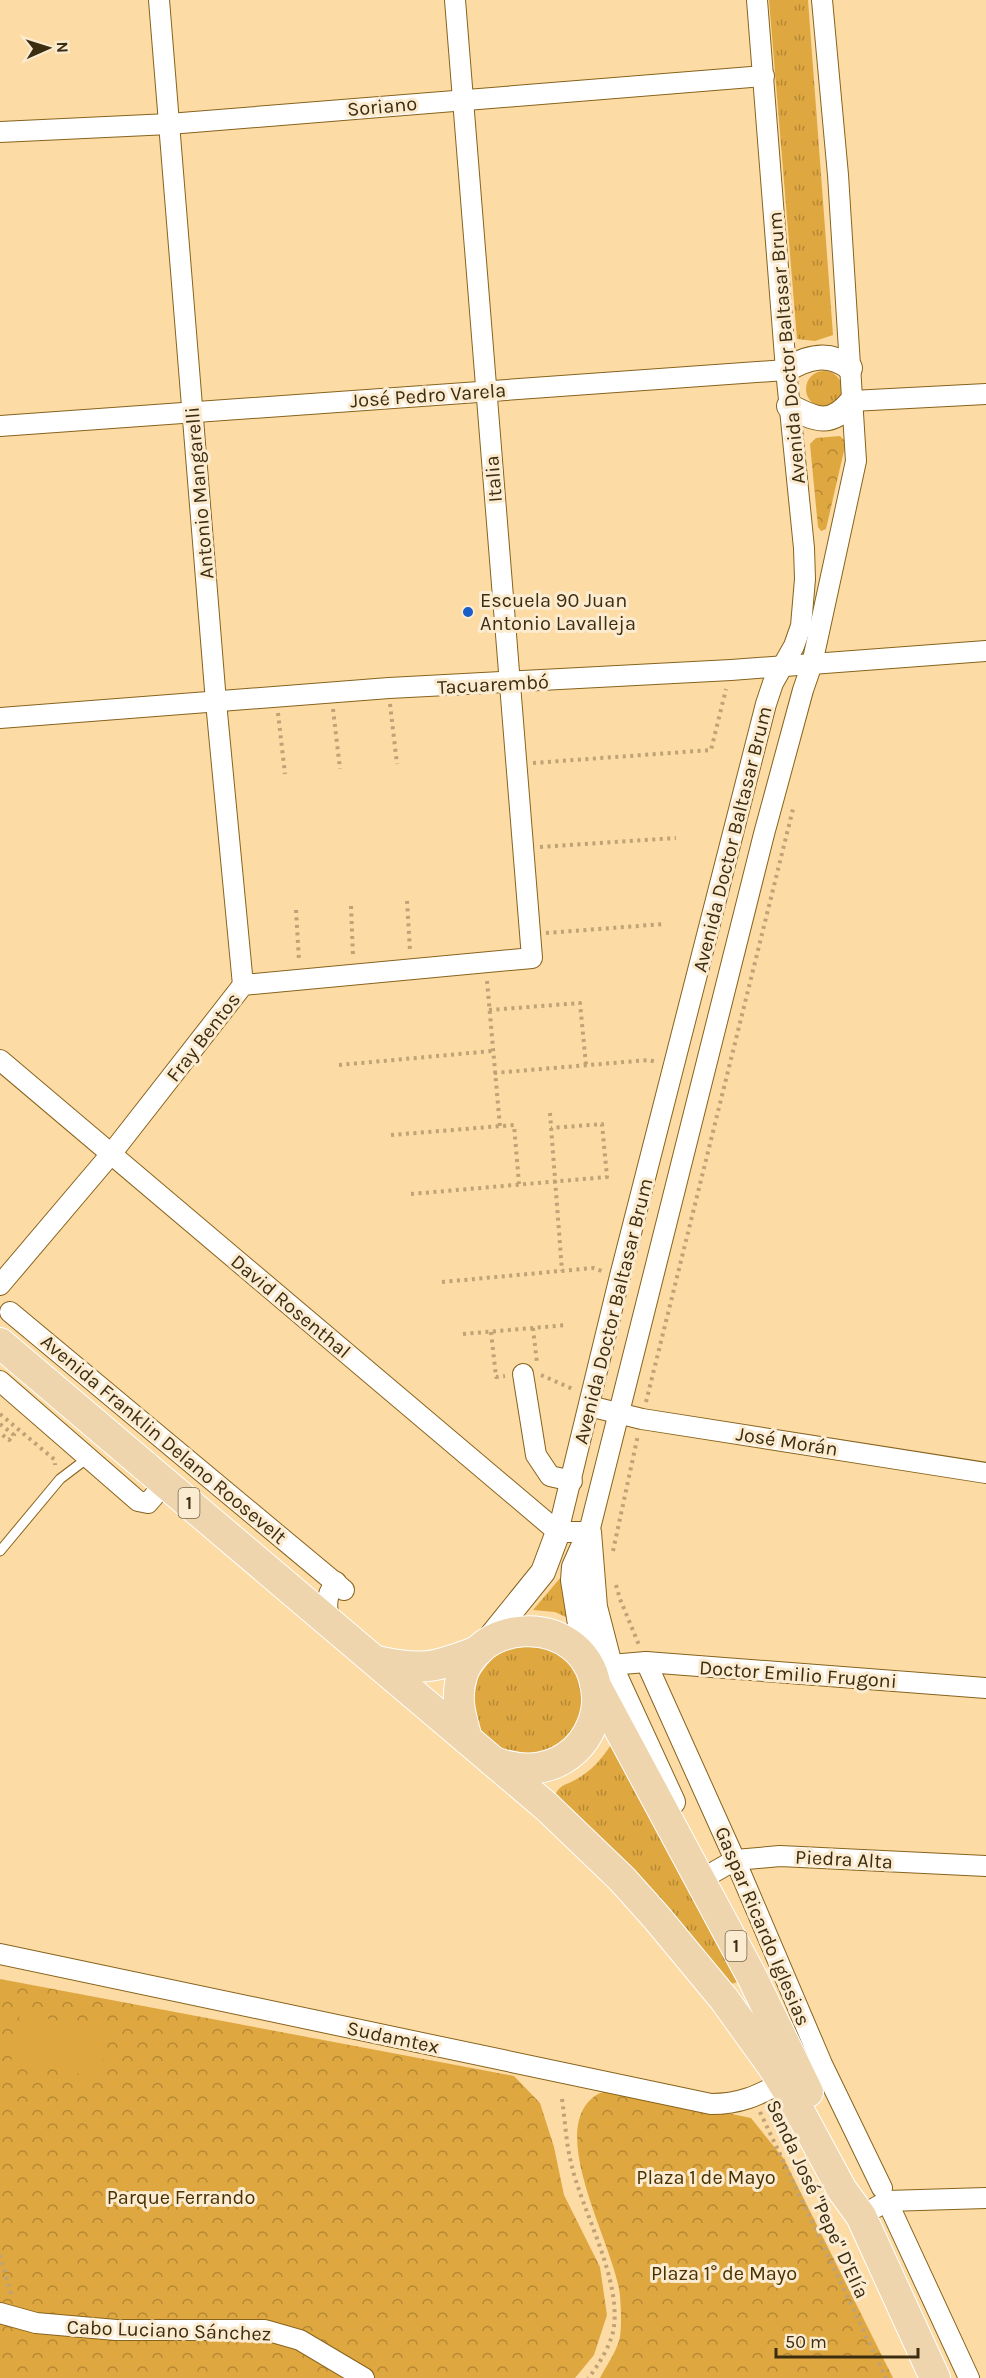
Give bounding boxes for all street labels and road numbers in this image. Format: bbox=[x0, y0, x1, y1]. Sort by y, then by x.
street label: Soriano bbox=[346, 92, 418, 121]
street label: Avenida Doctor Baltasar Brum bbox=[763, 211, 810, 485]
street label: José Pedro Varela bbox=[349, 379, 507, 412]
street label: Antonio Mangarelli bbox=[181, 406, 218, 580]
street label: Italia bbox=[480, 455, 507, 503]
street label: Tacuarembó bbox=[437, 670, 549, 699]
street label: Avenida Doctor Baltasar Brum bbox=[688, 704, 777, 975]
street label: Fray Bentos bbox=[162, 988, 245, 1086]
street label: Avenida Doctor Baltasar Brum bbox=[569, 1176, 658, 1447]
street label: David Rosenthal bbox=[226, 1250, 355, 1363]
street label: Avenida Franklin Delano Roosevelt bbox=[36, 1330, 292, 1549]
street label: José Morán bbox=[734, 1422, 839, 1461]
road number: 1 bbox=[178, 1488, 200, 1518]
street label: Doctor Emilio Frugoni bbox=[698, 1656, 898, 1693]
street label: Gaspar Ricardo Iglesias bbox=[710, 1823, 815, 2029]
street label: Piedra Alta bbox=[795, 1845, 893, 1874]
road number: 1 bbox=[726, 1931, 746, 1961]
street label: Sudamtex bbox=[345, 2016, 441, 2058]
street label: Senda José "Pepe" D'Elía bbox=[761, 2096, 874, 2302]
street label: Cabo Luciano Sánchez bbox=[66, 2315, 272, 2346]

